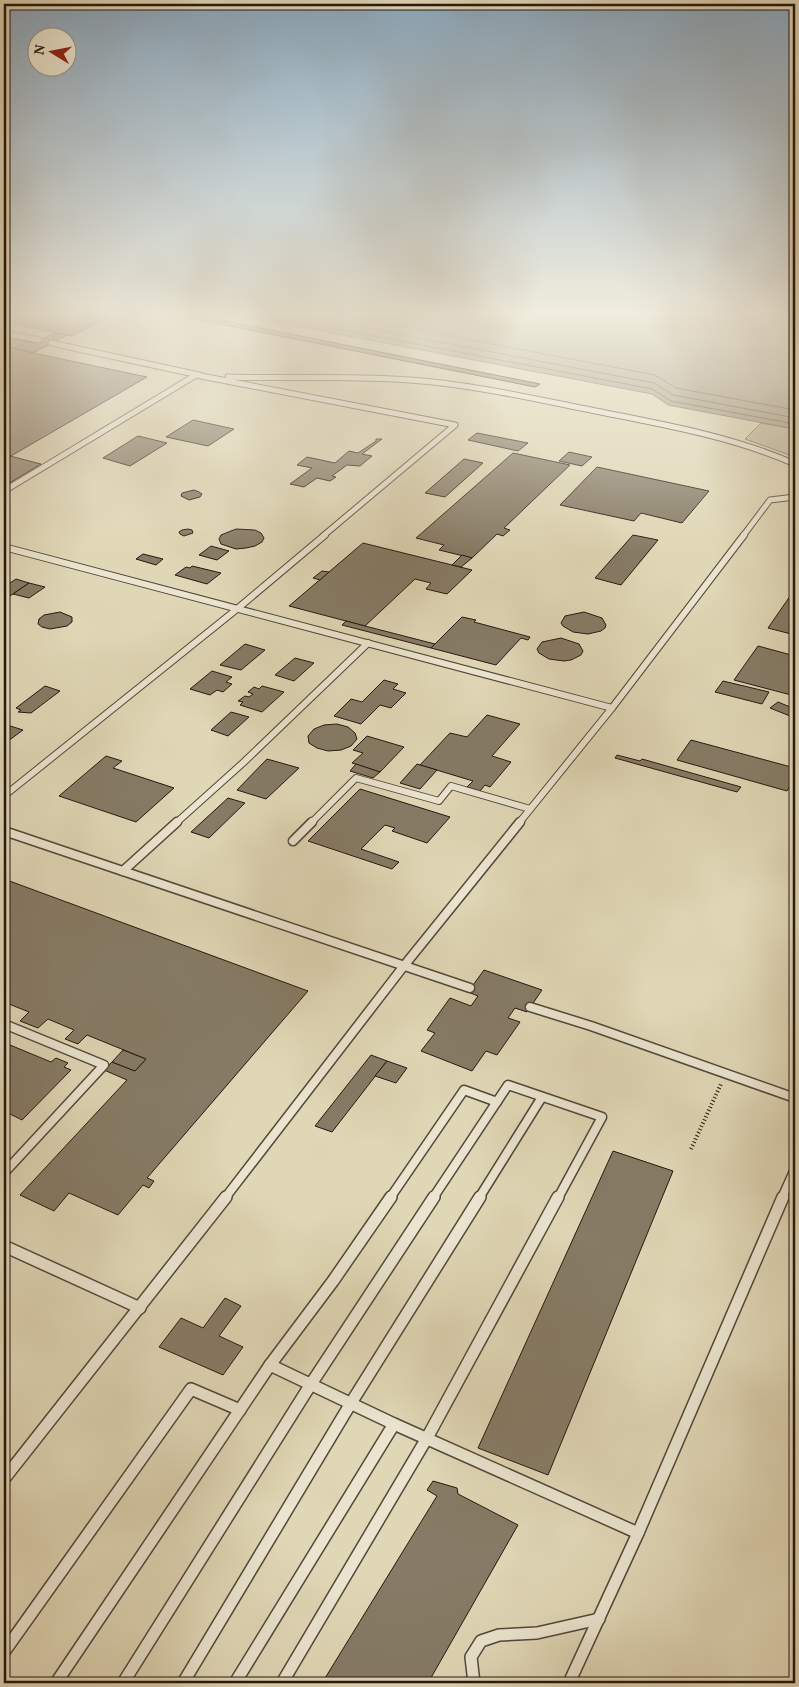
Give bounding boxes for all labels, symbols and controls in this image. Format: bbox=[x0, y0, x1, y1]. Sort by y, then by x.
north arrow bbox=[28, 28, 78, 78]
text: N bbox=[30, 43, 51, 57]

